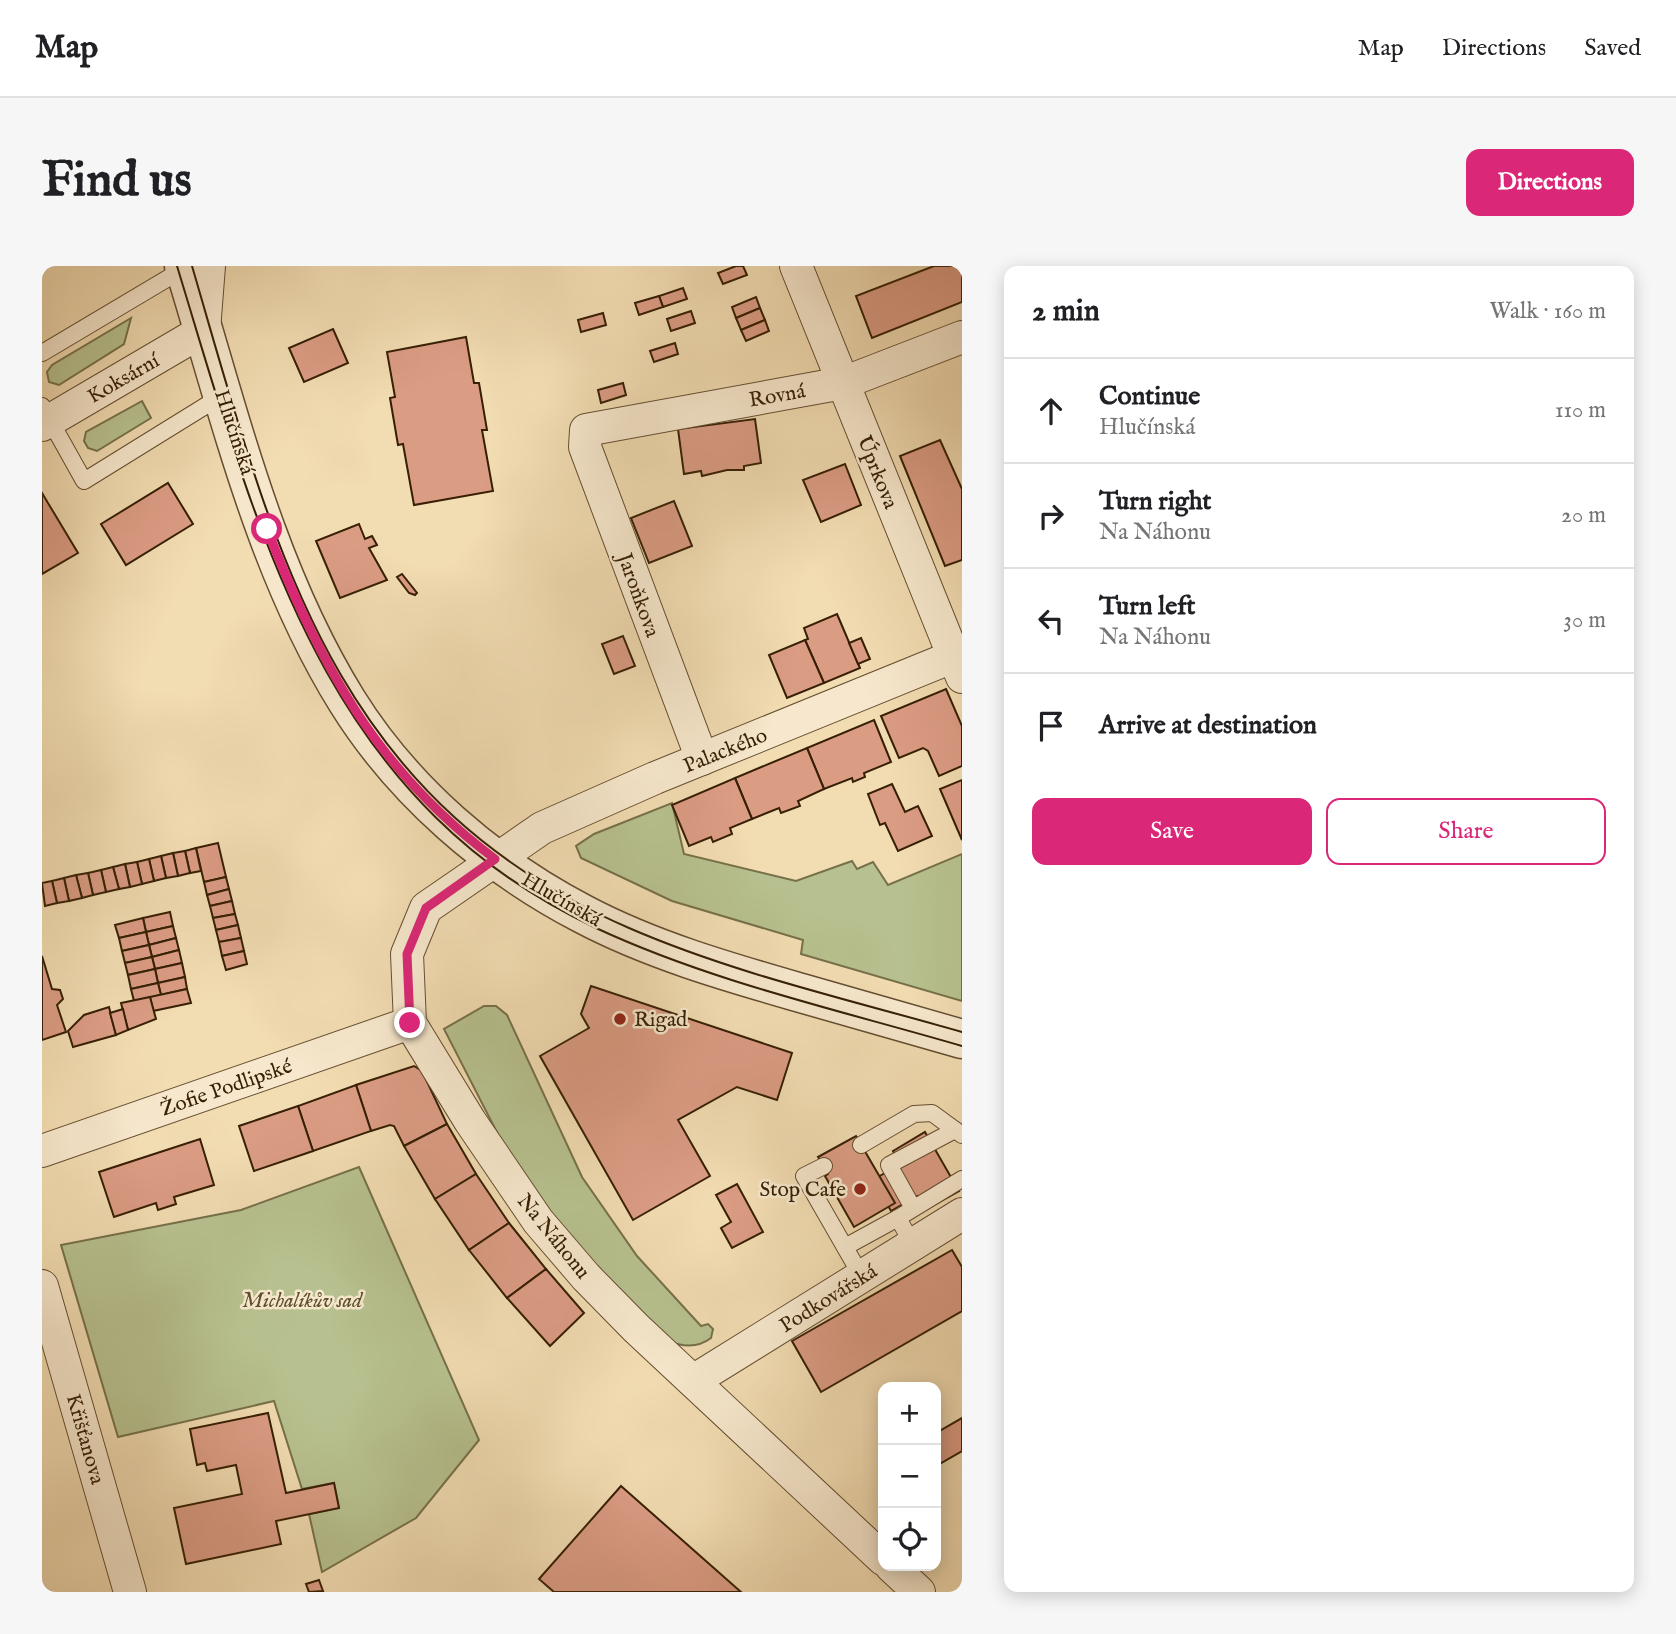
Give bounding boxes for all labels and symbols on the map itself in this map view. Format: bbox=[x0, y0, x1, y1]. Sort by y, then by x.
street label: Koksární bbox=[83, 347, 166, 411]
street label: Rovná bbox=[747, 378, 808, 415]
street label: Hlučínská bbox=[207, 386, 260, 479]
street label: Úprkova bbox=[850, 432, 904, 514]
route start bbox=[251, 513, 282, 544]
street label: Jaroňkova bbox=[609, 548, 666, 642]
street label: Palackého bbox=[680, 722, 771, 780]
street label: Hlučínská bbox=[516, 867, 607, 934]
route end bbox=[394, 1007, 425, 1038]
place label: Rigad bbox=[634, 1007, 688, 1034]
marker: Rigad bbox=[612, 1011, 628, 1027]
street label: Žofie Podlipské bbox=[157, 1053, 296, 1124]
place label: Stop Cafe bbox=[760, 1177, 846, 1204]
marker: Stop Cafe bbox=[852, 1181, 868, 1197]
street label: Na Náhonu bbox=[510, 1189, 596, 1285]
street label: Podkovářská bbox=[775, 1258, 883, 1340]
park label: Michalíkův sad bbox=[242, 1288, 364, 1315]
street label: Křišťanova bbox=[59, 1391, 111, 1489]

